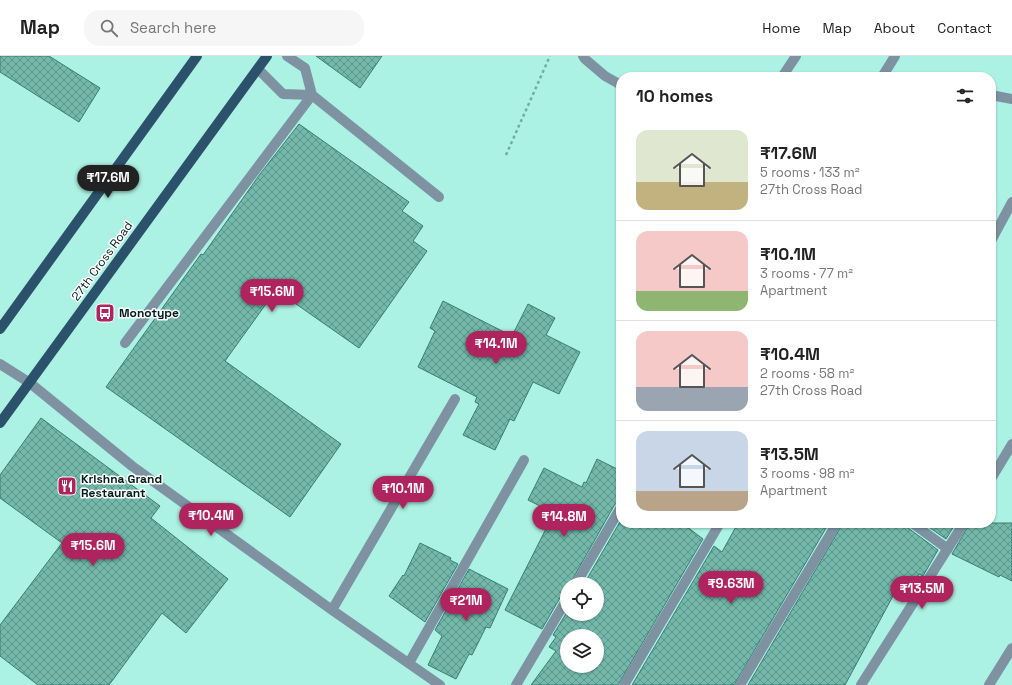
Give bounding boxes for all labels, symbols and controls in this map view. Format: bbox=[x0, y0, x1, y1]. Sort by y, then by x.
search box bbox=[84, 10, 364, 46]
text: Map bbox=[20, 15, 60, 40]
icon: search bbox=[98, 17, 120, 39]
text: Search here bbox=[130, 18, 216, 37]
text: Home bbox=[762, 19, 800, 37]
text: Map bbox=[822, 19, 852, 37]
text: About bbox=[874, 19, 915, 37]
text: Contact bbox=[937, 19, 992, 37]
text: 10 homes bbox=[636, 85, 713, 107]
icon: filters bbox=[954, 85, 976, 107]
text: ₹17.6M bbox=[760, 142, 817, 164]
icon: home bbox=[668, 146, 716, 194]
text: 5 rooms · 133 m² bbox=[760, 164, 859, 181]
pin: ₹17.6M bbox=[75, 165, 141, 199]
text: ₹17.6M bbox=[86, 169, 130, 186]
text: 27th Cross Road bbox=[760, 181, 862, 198]
street label: 27th Cross Road bbox=[68, 218, 136, 304]
text: ₹10.1M bbox=[760, 243, 816, 265]
icon: home bbox=[668, 247, 716, 295]
text: 3 rooms · 77 m² bbox=[760, 265, 853, 282]
pin: ₹15.6M bbox=[239, 279, 305, 313]
text: Apartment bbox=[760, 282, 828, 299]
text: ₹15.6M bbox=[249, 283, 295, 300]
bus stop icon: Monotype bbox=[94, 302, 116, 324]
place label: Monotype bbox=[119, 305, 179, 321]
pin: ₹14.1M bbox=[463, 331, 529, 365]
text: ₹14.1M bbox=[475, 335, 517, 352]
text: ₹10.4M bbox=[760, 343, 820, 365]
icon: home bbox=[668, 347, 716, 395]
text: 2 rooms · 58 m² bbox=[760, 365, 854, 382]
text: 27th Cross Road bbox=[760, 382, 862, 399]
text: ₹13.5M bbox=[760, 443, 819, 465]
icon: home bbox=[668, 447, 716, 495]
text: 3 rooms · 98 m² bbox=[760, 465, 854, 482]
place label: Krishna Grand Restaurant bbox=[81, 471, 162, 501]
restaurant icon: Krishna Grand Restaurant bbox=[56, 475, 78, 497]
pin: ₹10.1M bbox=[370, 476, 436, 510]
text: ₹10.1M bbox=[382, 480, 424, 497]
text: Apartment bbox=[760, 482, 828, 499]
pin: ₹10.4M bbox=[178, 503, 244, 537]
pin: ₹14.8M bbox=[531, 504, 597, 538]
text: ₹10.4M bbox=[188, 507, 234, 524]
text: ₹14.8M bbox=[541, 508, 587, 525]
pin: ₹15.6M bbox=[60, 533, 126, 567]
text: ₹15.6M bbox=[70, 537, 116, 554]
pin: ₹9.63M bbox=[698, 571, 764, 605]
text: ₹9.63M bbox=[707, 575, 755, 592]
pin: ₹13.5M bbox=[889, 576, 955, 610]
map controls bbox=[560, 577, 604, 673]
button: locate bbox=[560, 577, 604, 621]
text: ₹13.5M bbox=[899, 580, 945, 597]
pin: ₹21M bbox=[442, 588, 490, 622]
text: ₹21M bbox=[449, 592, 483, 609]
button: layers bbox=[560, 629, 604, 673]

